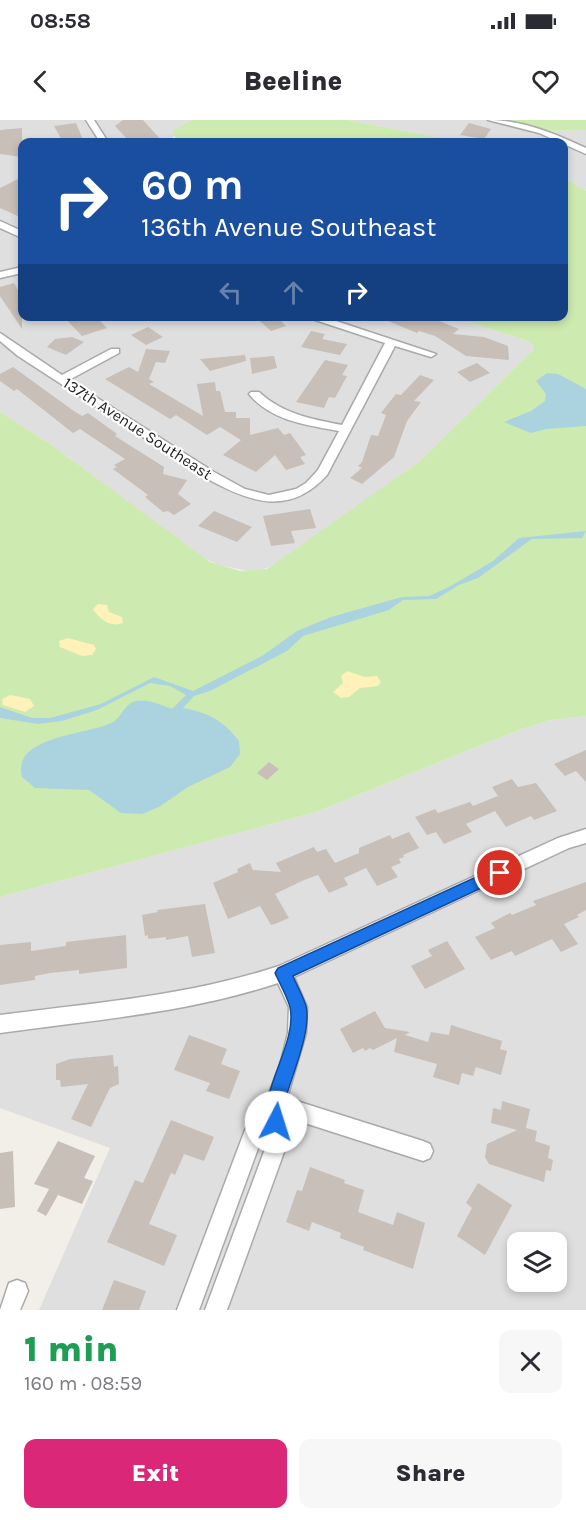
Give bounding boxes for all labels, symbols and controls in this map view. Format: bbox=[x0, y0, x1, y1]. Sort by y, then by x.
text: 08:58 bbox=[30, 8, 91, 34]
icon: back bbox=[24, 65, 57, 98]
text: Beeline bbox=[244, 65, 342, 97]
icon: heart bbox=[529, 65, 562, 98]
text: 60 m bbox=[141, 160, 244, 210]
icon: right bbox=[42, 162, 120, 240]
text: 136th Avenue Southeast bbox=[141, 211, 436, 243]
icon: left bbox=[214, 276, 247, 309]
icon: ahead bbox=[277, 276, 310, 309]
icon: right bbox=[340, 276, 373, 309]
street label: 137th Avenue Southeast bbox=[60, 373, 216, 484]
pin bbox=[474, 847, 525, 898]
icon: arrive bbox=[483, 856, 516, 889]
position arrow bbox=[244, 1090, 308, 1154]
map controls bbox=[507, 1232, 567, 1292]
button: layers bbox=[507, 1232, 567, 1292]
text: 1 min bbox=[24, 1328, 118, 1370]
button: close bbox=[499, 1330, 562, 1393]
text: 160 m · 08:59 bbox=[24, 1372, 142, 1395]
button: Exit bbox=[24, 1439, 287, 1508]
button: Share bbox=[299, 1439, 562, 1508]

